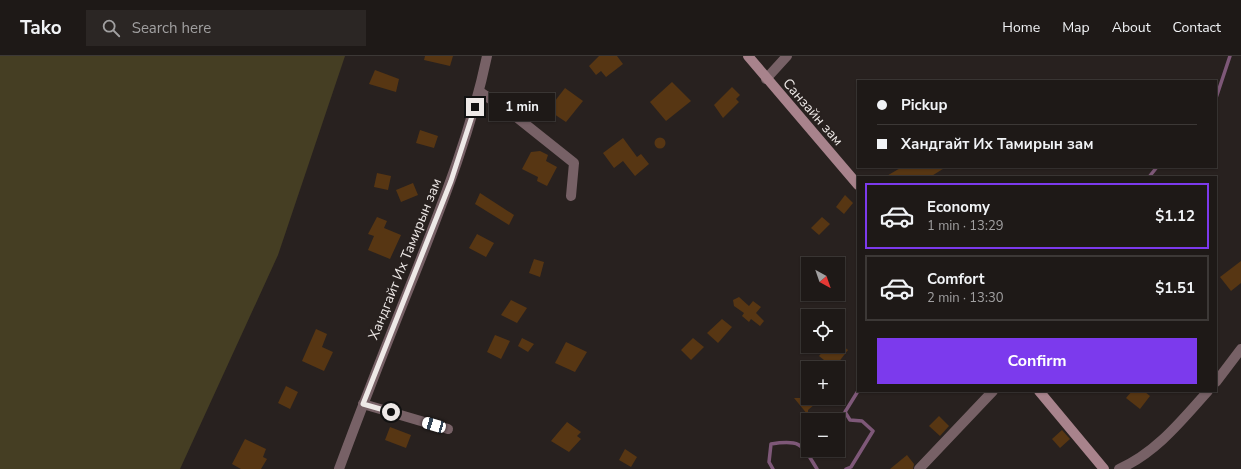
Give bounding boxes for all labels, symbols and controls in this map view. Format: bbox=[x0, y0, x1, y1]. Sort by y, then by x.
search box bbox=[86, 10, 366, 46]
text: Tako bbox=[20, 15, 62, 41]
icon: search bbox=[100, 17, 122, 39]
text: Search here bbox=[132, 18, 211, 38]
text: Home bbox=[1002, 18, 1040, 37]
text: Map bbox=[1062, 18, 1090, 37]
text: About bbox=[1112, 18, 1151, 37]
text: Contact bbox=[1173, 18, 1221, 37]
street label: Санзайн зам bbox=[779, 74, 847, 150]
callout: 1 min bbox=[489, 93, 555, 121]
text: Pickup bbox=[901, 95, 947, 115]
route end bbox=[466, 98, 484, 116]
text: 1 min bbox=[505, 98, 539, 116]
text: Хандгайт Их Тамирын зам bbox=[901, 134, 1093, 154]
street label: Хандгайт Их Тамирын зам bbox=[364, 175, 446, 343]
text: Economy bbox=[927, 197, 990, 217]
icon: car bbox=[879, 198, 915, 234]
text: $1.12 bbox=[1155, 206, 1195, 226]
text: 1 min · 13:29 bbox=[927, 217, 1003, 235]
north arrow bbox=[801, 257, 845, 301]
map controls bbox=[801, 257, 845, 457]
text: Comfort bbox=[927, 269, 984, 289]
icon: car bbox=[879, 270, 915, 306]
text: $1.51 bbox=[1155, 278, 1195, 298]
text: 2 min · 13:30 bbox=[927, 289, 1003, 307]
button: locate bbox=[801, 309, 845, 353]
button: Confirm bbox=[877, 338, 1197, 384]
button: + bbox=[801, 361, 845, 405]
route start bbox=[382, 403, 400, 421]
button: − bbox=[801, 413, 845, 457]
car bbox=[421, 416, 447, 434]

